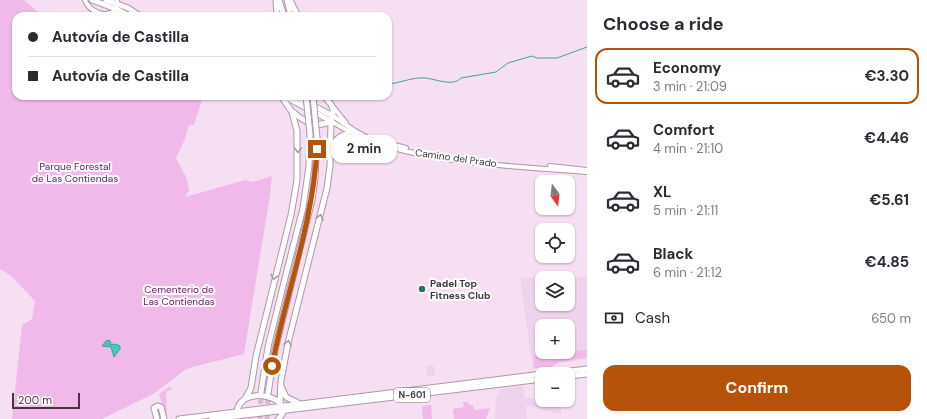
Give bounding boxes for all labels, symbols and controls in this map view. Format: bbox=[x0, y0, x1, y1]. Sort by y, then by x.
text: Choose a ride bbox=[603, 12, 724, 36]
text: Autovía de Castilla bbox=[52, 27, 189, 47]
icon: car bbox=[605, 58, 641, 94]
text: Economy bbox=[653, 58, 721, 78]
text: Autovía de Castilla bbox=[52, 66, 189, 86]
text: €3.30 bbox=[865, 66, 909, 86]
text: 3 min · 21:09 bbox=[653, 78, 727, 95]
icon: car bbox=[605, 120, 641, 156]
text: Comfort bbox=[653, 120, 714, 140]
text: €4.46 bbox=[864, 128, 909, 148]
callout: 2 min bbox=[331, 135, 397, 163]
route end bbox=[308, 140, 326, 158]
text: 2 min bbox=[347, 140, 381, 157]
text: 4 min · 21:10 bbox=[653, 140, 723, 157]
street label: Camino del Prado bbox=[414, 146, 498, 170]
one-way arrow bbox=[294, 147, 302, 153]
park label: Parque Forestal de Las Contiendas bbox=[32, 160, 118, 185]
north arrow bbox=[535, 175, 575, 215]
map controls bbox=[535, 175, 575, 407]
icon: car bbox=[605, 182, 641, 218]
text: XL bbox=[653, 182, 671, 202]
text: €5.61 bbox=[870, 190, 909, 210]
text: 5 min · 21:11 bbox=[653, 202, 718, 219]
one-way arrow bbox=[315, 214, 324, 221]
button: locate bbox=[535, 223, 575, 263]
icon: car bbox=[605, 244, 641, 280]
text: Black bbox=[653, 244, 693, 264]
text: €4.85 bbox=[865, 252, 909, 272]
text: 6 min · 21:12 bbox=[653, 264, 722, 281]
button: layers bbox=[535, 271, 575, 311]
one-way arrow bbox=[270, 274, 279, 281]
place label: Padel Top Fitness Club bbox=[430, 277, 491, 302]
park label: Cementerio de Las Contiendas bbox=[143, 283, 215, 308]
marker: Padel Top Fitness Club bbox=[417, 284, 427, 294]
icon: cash bbox=[603, 307, 625, 329]
text: Cash bbox=[635, 308, 670, 328]
text: 650 m bbox=[871, 310, 911, 327]
button: + bbox=[535, 319, 575, 359]
one-way arrow bbox=[283, 340, 291, 346]
route start bbox=[263, 357, 281, 375]
button: Confirm bbox=[603, 365, 911, 411]
button: − bbox=[535, 367, 575, 407]
road number: N-601 bbox=[394, 388, 430, 402]
scale bar bbox=[12, 391, 80, 410]
text: 200 m bbox=[18, 393, 52, 407]

